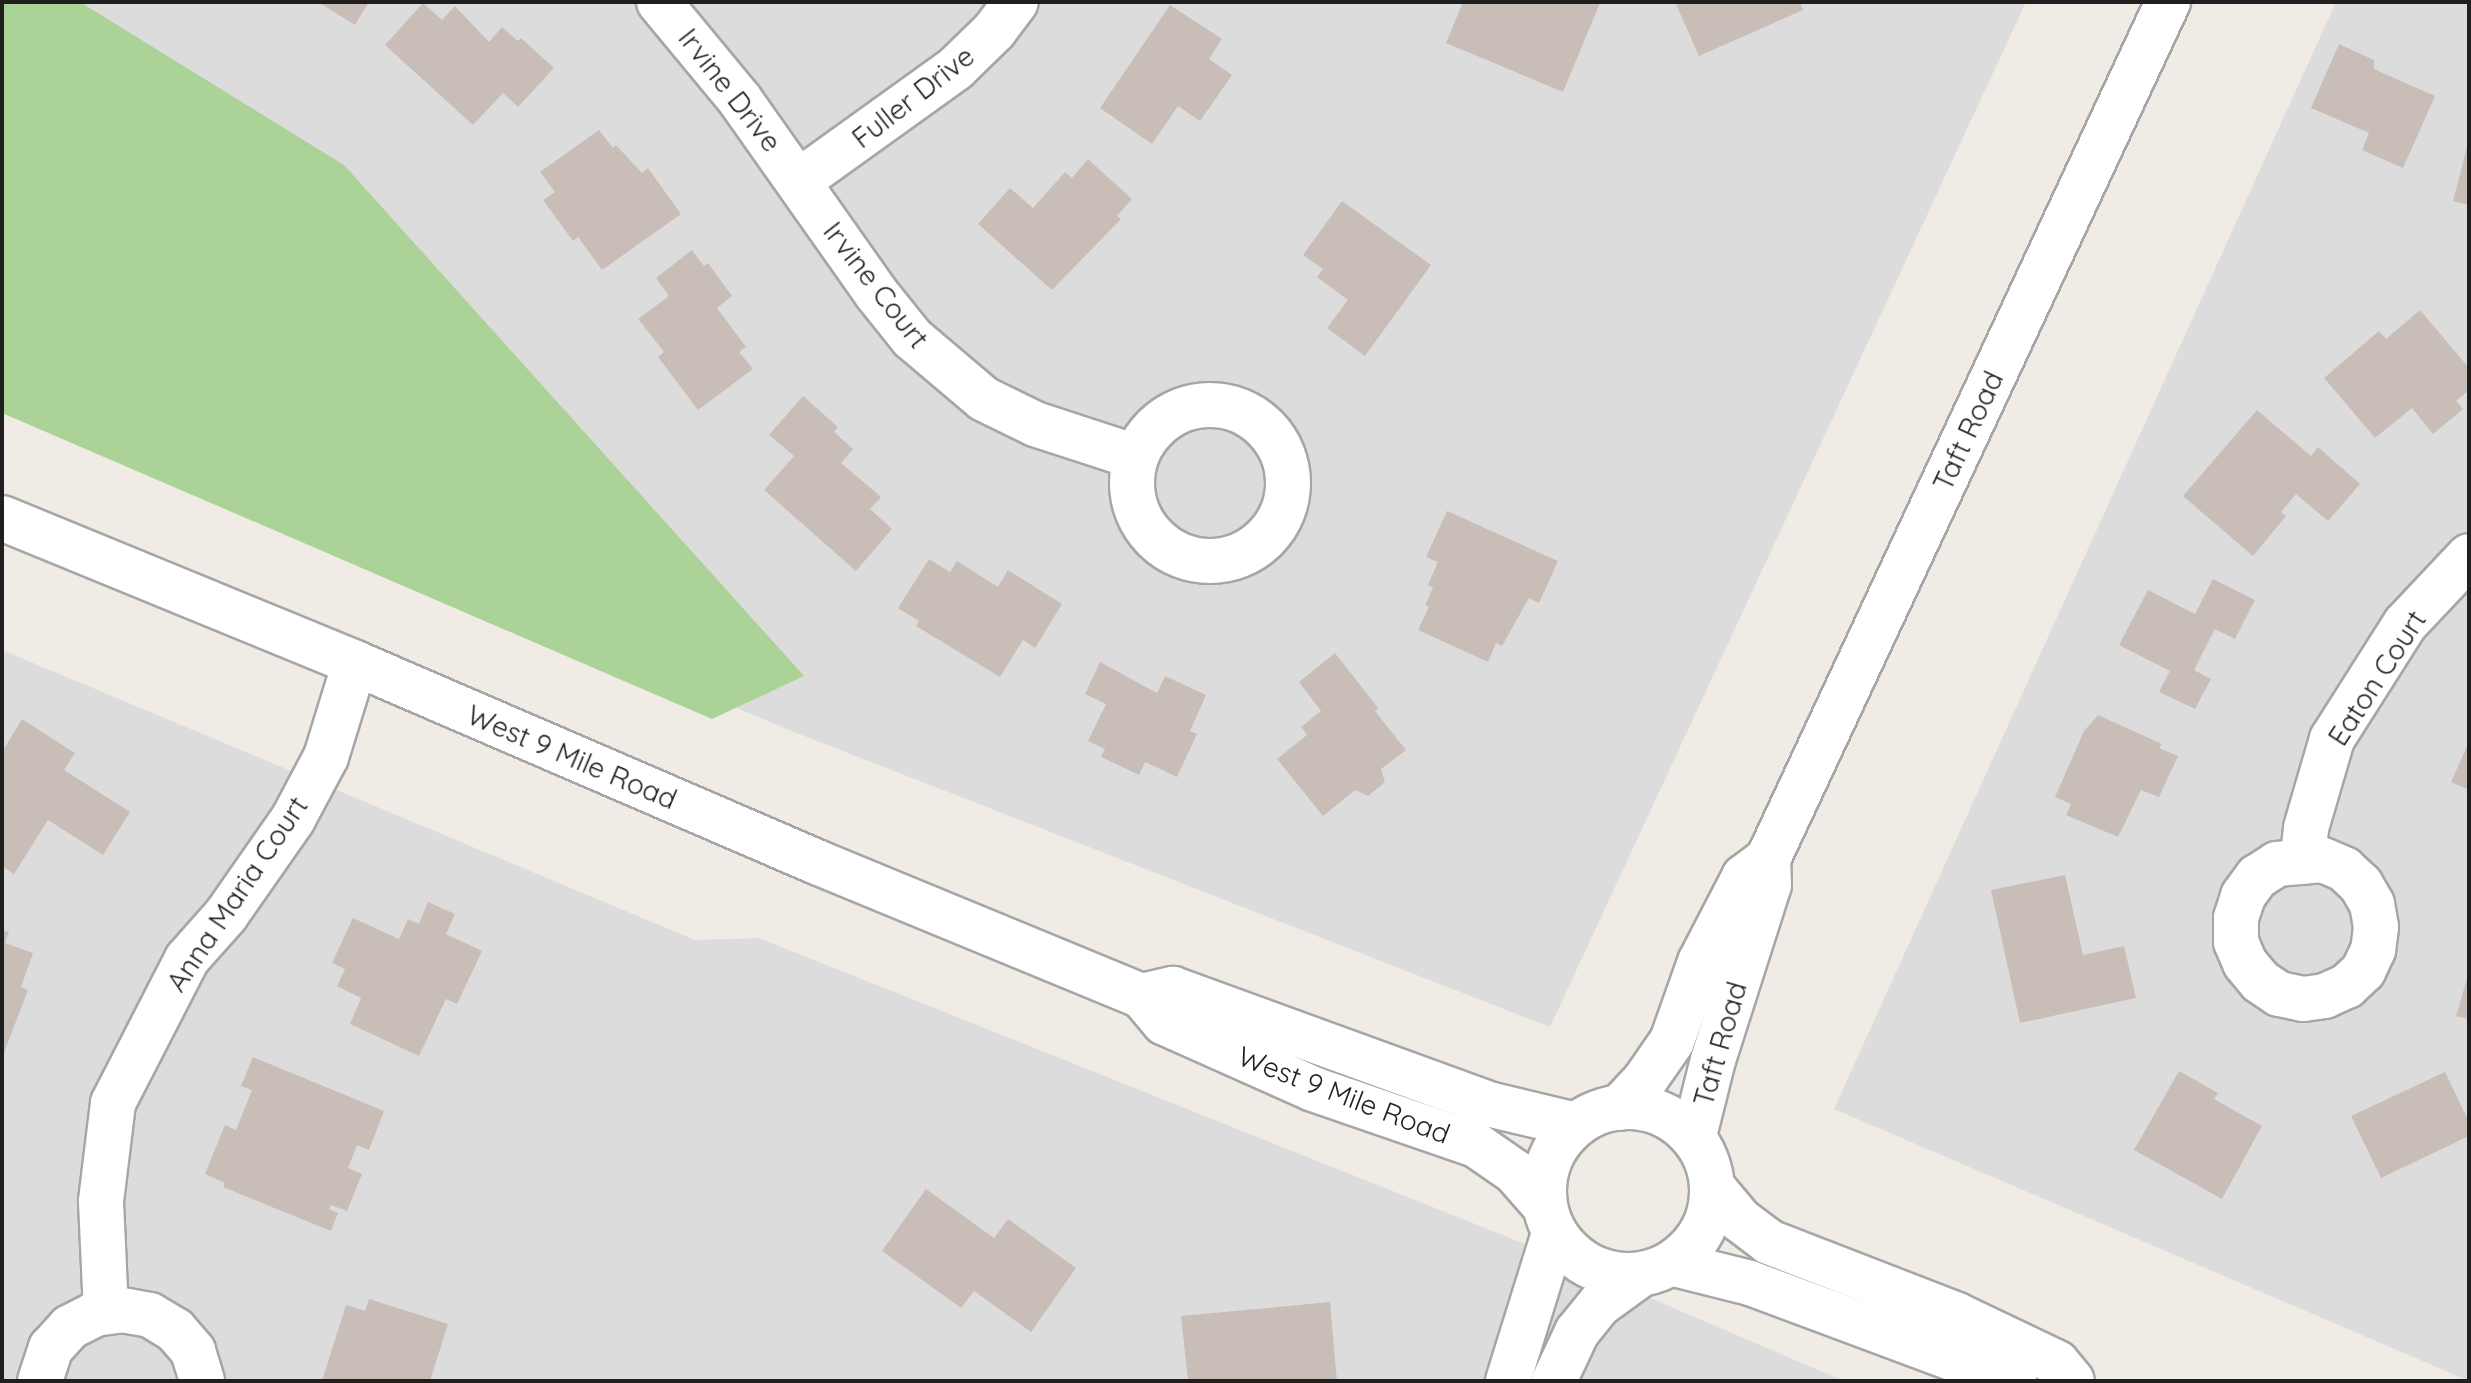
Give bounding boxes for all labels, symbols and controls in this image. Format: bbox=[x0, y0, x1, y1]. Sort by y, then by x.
street label: Irvine Drive bbox=[672, 22, 788, 158]
street label: Fuller Drive bbox=[845, 39, 981, 155]
street label: Irvine Court bbox=[816, 215, 936, 355]
street label: Taft Road bbox=[1926, 366, 2010, 496]
street label: Eaton Court bbox=[2321, 604, 2433, 752]
street label: West 9 Mile Road bbox=[462, 698, 682, 816]
street label: Anna Maria Court bbox=[159, 790, 315, 998]
street label: Taft Road bbox=[1686, 978, 1754, 1110]
street label: West 9 Mile Road bbox=[1233, 1039, 1455, 1151]

